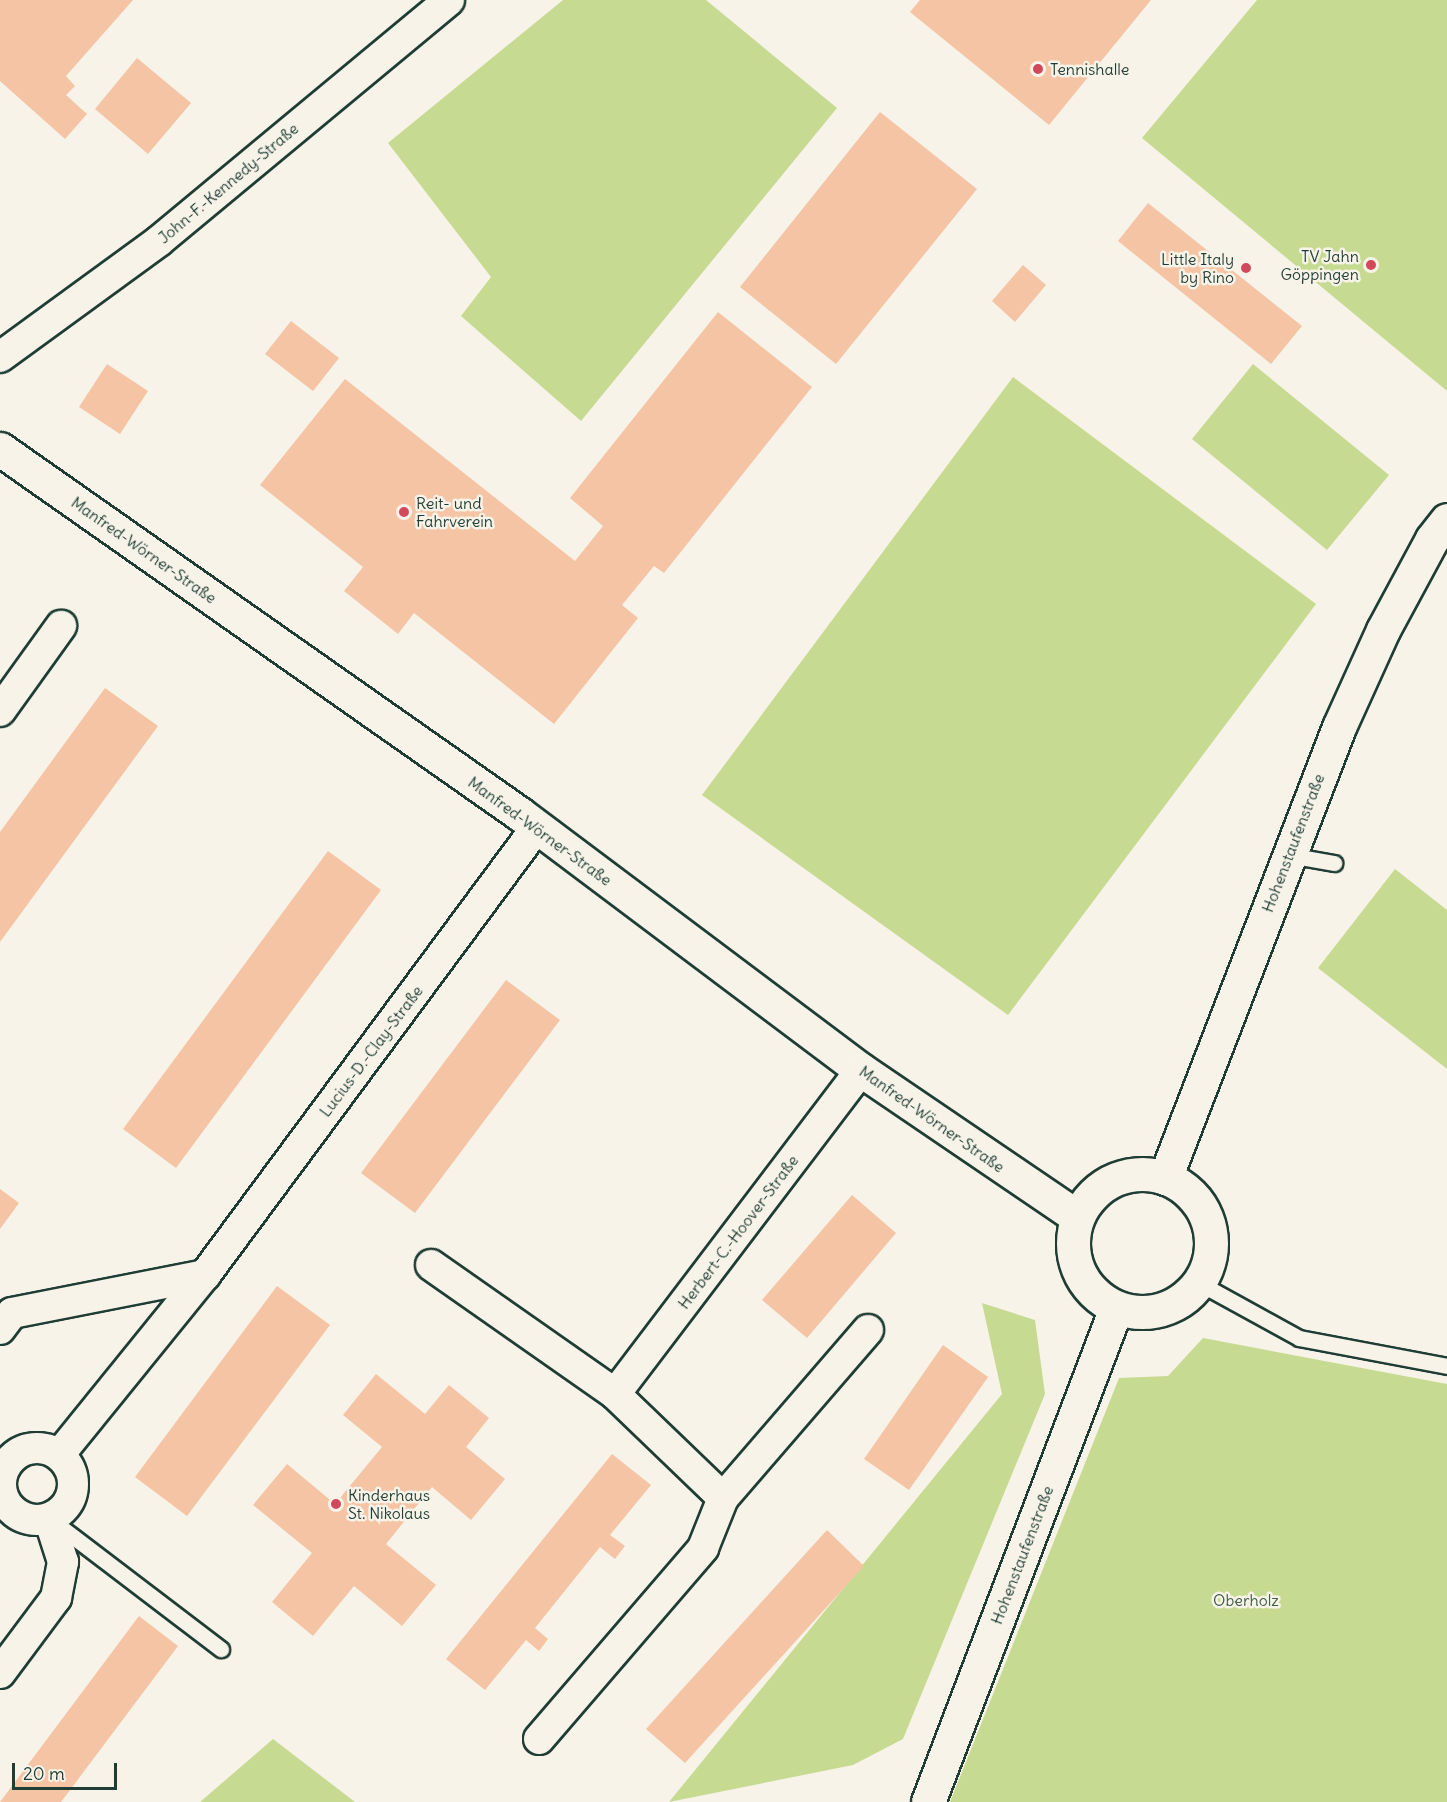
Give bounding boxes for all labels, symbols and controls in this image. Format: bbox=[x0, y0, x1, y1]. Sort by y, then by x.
place label: Tennishalle bbox=[1050, 59, 1129, 79]
marker: Tennishalle bbox=[1031, 62, 1045, 76]
street label: John-F.-Kennedy-Straße bbox=[154, 119, 302, 247]
place label: TV Jahn Göppingen bbox=[1281, 246, 1359, 284]
place label: Little Italy by Rino bbox=[1161, 249, 1234, 287]
marker: TV Jahn Göppingen bbox=[1364, 258, 1378, 272]
marker: Little Italy by Rino bbox=[1239, 261, 1253, 275]
street label: Manfred-Wörner-Straße bbox=[68, 493, 220, 607]
place label: Reit- und Fahrverein bbox=[416, 493, 493, 531]
marker: Reit- und Fahrverein bbox=[397, 505, 411, 519]
street label: Hohenstaufenstraße bbox=[1258, 771, 1328, 915]
street label: Manfred-Wörner-Straße bbox=[464, 772, 616, 890]
street label: Lucius-D.-Clay-Straße bbox=[315, 982, 427, 1120]
street label: Manfred-Wörner-Straße bbox=[856, 1062, 1008, 1176]
street label: Herbert-C.-Hoover-Straße bbox=[674, 1151, 802, 1313]
street label: Hohenstaufenstraße bbox=[987, 1483, 1057, 1627]
place label: Kinderhaus St. Nikolaus bbox=[348, 1485, 430, 1523]
marker: Kinderhaus St. Nikolaus bbox=[329, 1497, 343, 1511]
park label: Oberholz bbox=[1213, 1590, 1279, 1610]
scale bar bbox=[15, 1751, 120, 1789]
text: 20 m bbox=[23, 1762, 65, 1785]

